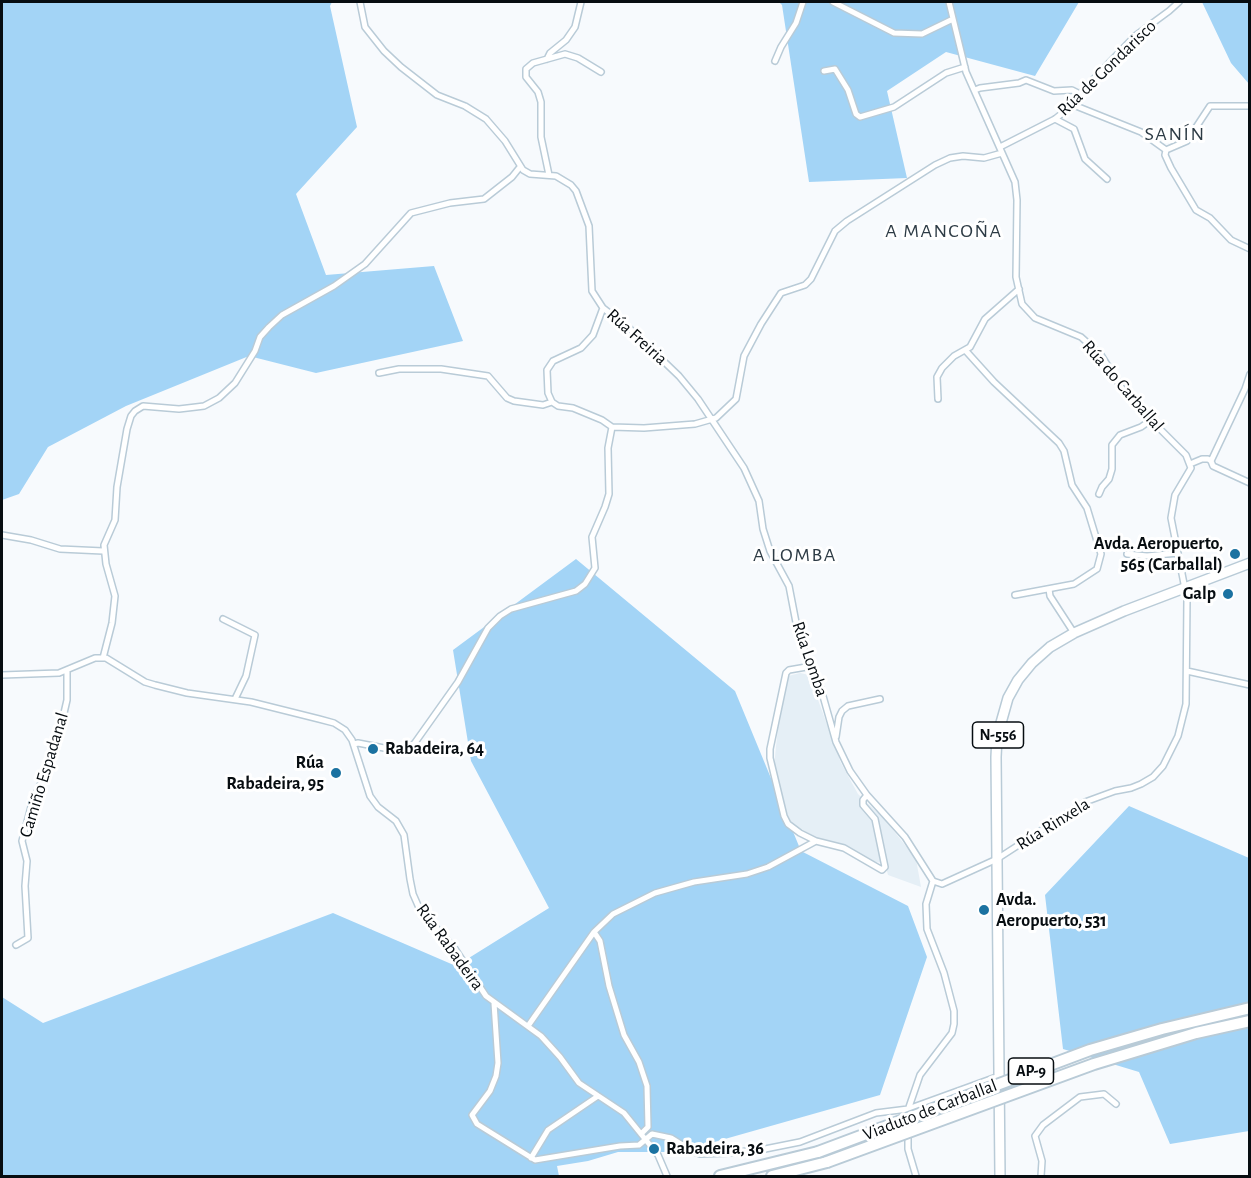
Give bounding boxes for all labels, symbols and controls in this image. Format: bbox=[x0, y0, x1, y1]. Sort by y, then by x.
street label: Rúa de Gondarisco bbox=[1053, 15, 1161, 121]
district label: SANÍN bbox=[1144, 122, 1206, 146]
district label: A MANCOÑA bbox=[885, 219, 1003, 243]
street label: Rúa Freiria bbox=[602, 304, 672, 370]
street label: Rúa do Carballal bbox=[1078, 336, 1168, 436]
place label: Avda. Aeropuerto, 565 (Carballal) bbox=[1094, 533, 1223, 576]
district label: A LOMBA bbox=[753, 543, 837, 567]
marker: Avda. Aeropuerto, 565 (Carballal) bbox=[1228, 547, 1242, 561]
place label: Galp bbox=[1183, 583, 1216, 605]
marker: Galp bbox=[1221, 587, 1235, 601]
street label: Rúa Lomba bbox=[787, 619, 833, 699]
street label: Camiño Espadanal bbox=[15, 710, 73, 840]
road number: N-556 bbox=[972, 722, 1024, 748]
place label: Rabadeira, 64 bbox=[385, 738, 484, 760]
marker: Rabadeira, 64 bbox=[366, 742, 380, 756]
place label: Rúa Rabadeira, 95 bbox=[226, 752, 324, 795]
marker: Rúa Rabadeira, 95 bbox=[329, 766, 343, 780]
street label: Rúa Rinxela bbox=[1012, 793, 1094, 855]
place label: Avda. Aeropuerto, 531 bbox=[996, 889, 1107, 932]
street label: Rúa Rabadeira bbox=[411, 900, 489, 994]
marker: Avda. Aeropuerto, 531 bbox=[977, 903, 991, 917]
road number: AP-9 bbox=[1008, 1058, 1054, 1084]
street label: Viaduto de Carballal bbox=[860, 1075, 1000, 1145]
place label: Rabadeira, 36 bbox=[666, 1138, 764, 1160]
marker: Rabadeira, 36 bbox=[647, 1142, 661, 1156]

